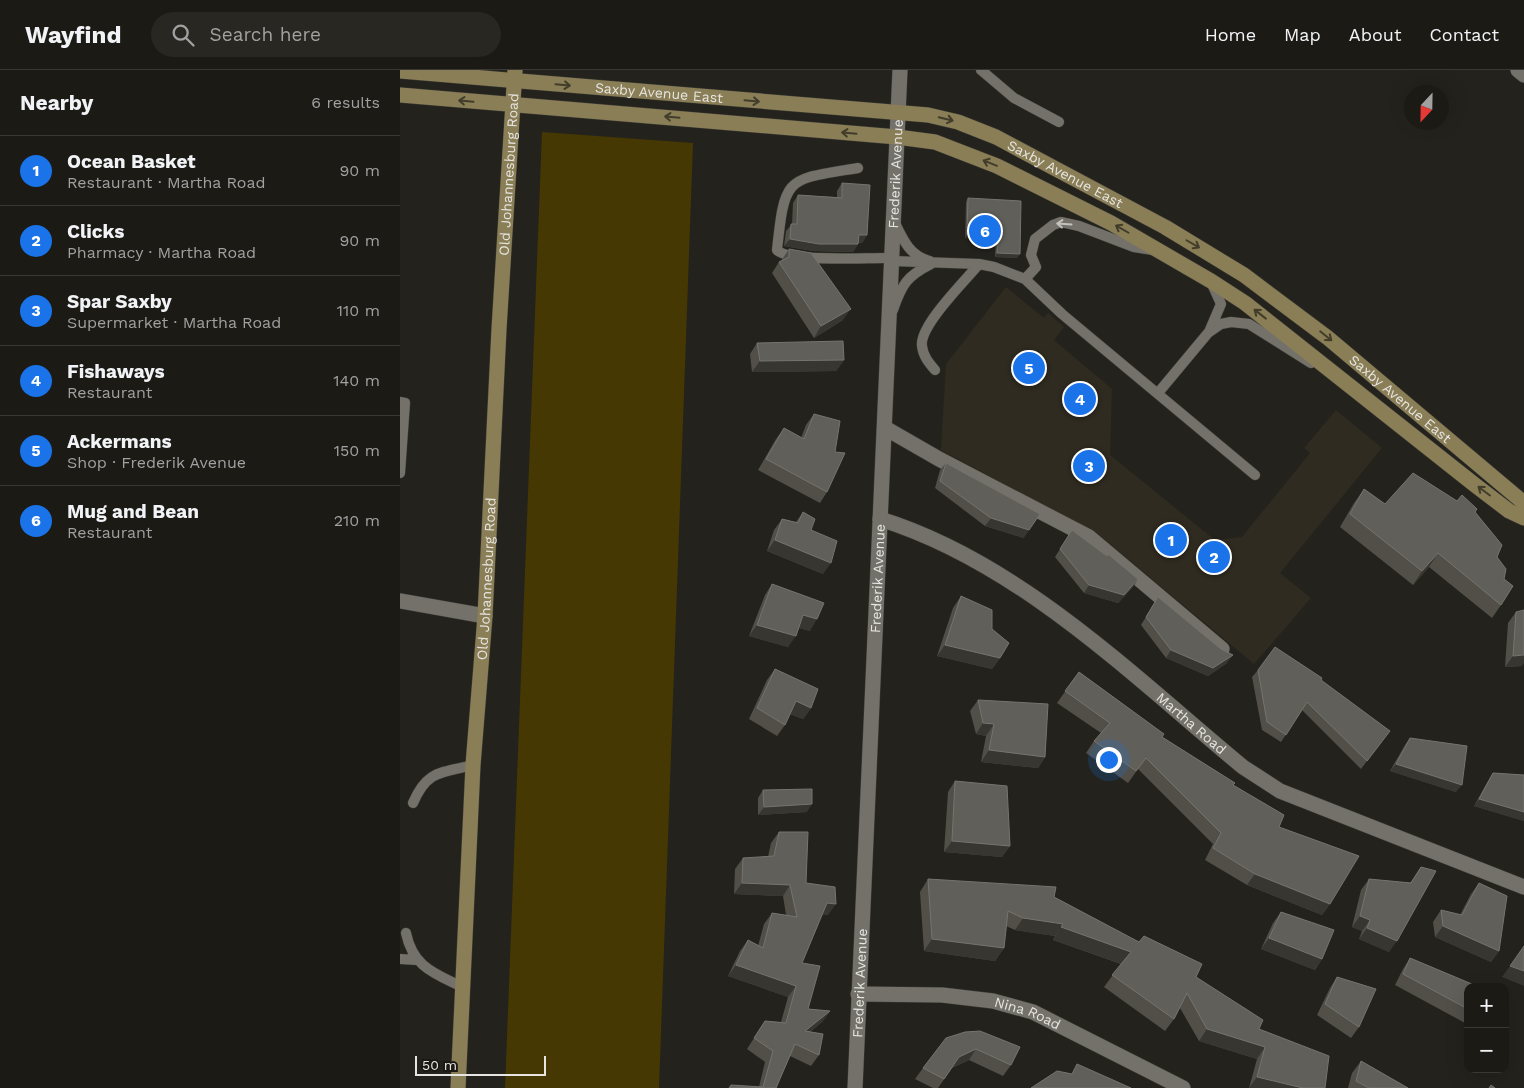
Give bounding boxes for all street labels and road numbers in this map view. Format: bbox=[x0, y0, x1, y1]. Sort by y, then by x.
street label: Saxby Avenue East bbox=[594, 79, 724, 106]
street label: Old Johannesburg Road bbox=[496, 93, 522, 256]
street label: Frederik Avenue bbox=[885, 119, 906, 229]
street label: Saxby Avenue East bbox=[1005, 137, 1126, 211]
street label: Saxby Avenue East bbox=[1346, 351, 1455, 446]
street label: Old Johannesburg Road bbox=[473, 497, 499, 661]
street label: Frederik Avenue bbox=[867, 524, 888, 633]
street label: Martha Road bbox=[1153, 689, 1229, 757]
street label: Frederik Avenue bbox=[849, 928, 870, 1038]
street label: Nina Road bbox=[993, 994, 1063, 1033]

